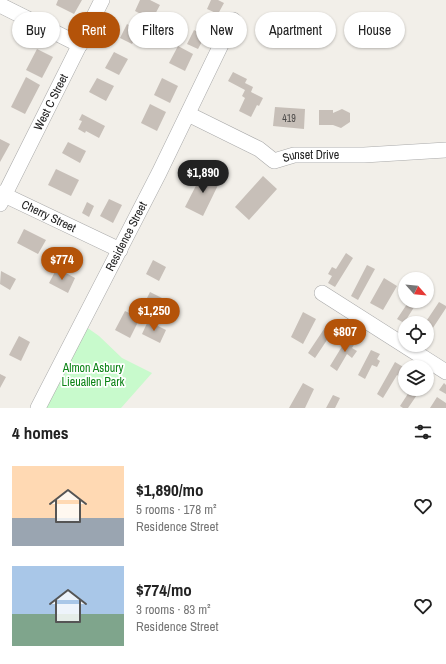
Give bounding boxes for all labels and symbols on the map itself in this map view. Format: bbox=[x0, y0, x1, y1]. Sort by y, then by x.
street label: West C Street bbox=[30, 71, 72, 133]
house number: 419 bbox=[282, 112, 296, 125]
street label: Sunset Drive bbox=[280, 147, 339, 166]
pin: $1,890 bbox=[170, 160, 236, 194]
street label: Cherry Street bbox=[19, 196, 79, 236]
street label: Residence Street bbox=[102, 199, 151, 274]
pin: $774 bbox=[38, 247, 86, 281]
north arrow bbox=[398, 272, 434, 308]
pin: $1,250 bbox=[121, 298, 187, 332]
pin: $807 bbox=[321, 319, 369, 353]
park label: Almon Asbury Lieuallen Park bbox=[62, 360, 125, 390]

